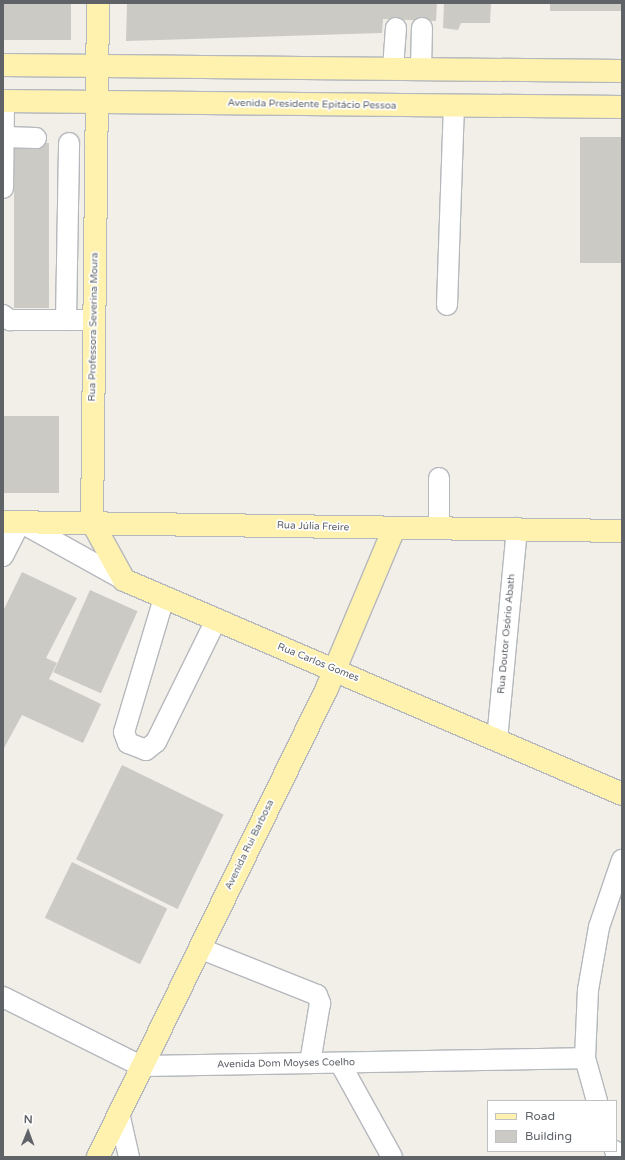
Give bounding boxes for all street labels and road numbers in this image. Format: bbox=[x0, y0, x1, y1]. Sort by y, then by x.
street label: Avenida Presidente Epitácio Pessoa bbox=[227, 98, 397, 112]
street label: Rua Professora Severina Moura bbox=[87, 252, 101, 402]
street label: Rua Júlia Freire bbox=[277, 520, 349, 534]
street label: Rua Doutor Osório Abath bbox=[496, 574, 518, 694]
street label: Rua Carlos Gomes bbox=[275, 641, 361, 685]
street label: Avenida Rui Barbosa bbox=[223, 798, 277, 892]
street label: Avenida Dom Moyses Coelho bbox=[217, 1057, 355, 1071]

